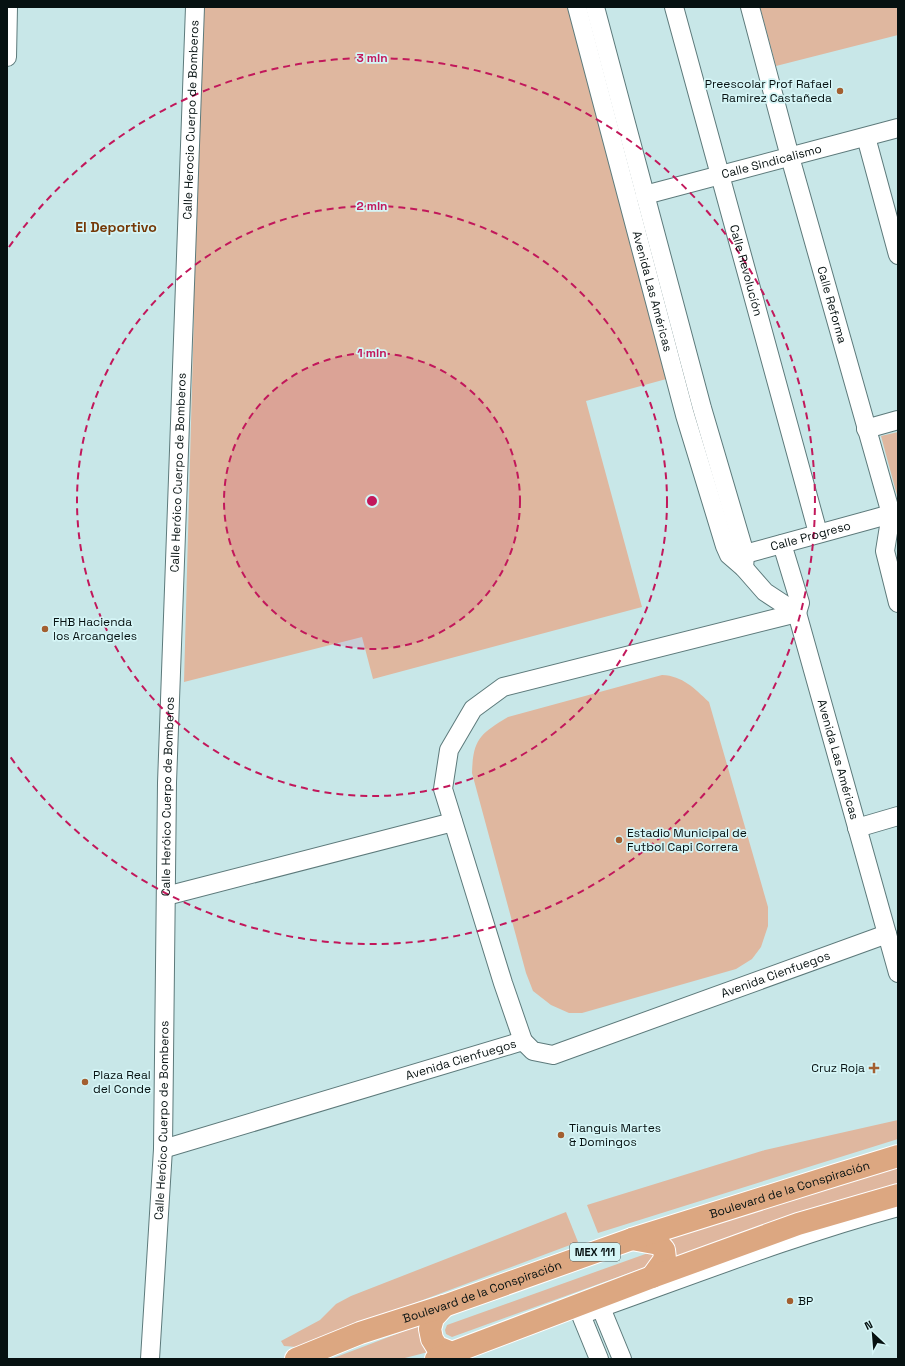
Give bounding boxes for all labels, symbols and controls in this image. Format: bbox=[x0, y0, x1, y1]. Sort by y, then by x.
street label: Calle Herocio Cuerpo de Bomberos bbox=[179, 20, 203, 220]
text: 3 min bbox=[356, 50, 388, 66]
place label: Preescolar Prof Rafael Ramirez Castañeda bbox=[705, 76, 832, 106]
marker: Preescolar Prof Rafael Ramirez Castañeda bbox=[835, 86, 845, 96]
street label: Calle Sindicalismo bbox=[720, 141, 824, 182]
text: 2 min bbox=[356, 198, 388, 214]
district label: El Deportivo bbox=[75, 218, 157, 236]
street label: Calle Revolucíón bbox=[726, 223, 766, 318]
street label: Avenida Las Américas bbox=[629, 229, 676, 353]
street label: Calle Reforma bbox=[813, 265, 850, 345]
text: 1 min bbox=[357, 345, 387, 361]
street label: Calle Heróico Cuerpo de Bomberos bbox=[167, 373, 190, 573]
centre of rings bbox=[365, 494, 379, 508]
street label: Calle Progreso bbox=[769, 517, 852, 555]
place label: FHB Hacienda los Arcangeles bbox=[53, 614, 137, 644]
marker: FHB Hacienda los Arcangeles bbox=[40, 624, 50, 634]
street label: Calle Heróico Cuerpo de Bomberos bbox=[158, 696, 178, 896]
street label: Avenida Las Américas bbox=[814, 697, 863, 821]
place label: Estadio Municipal de Futbol Capi Correra bbox=[627, 825, 747, 855]
marker: Estadio Municipal de Futbol Capi Correra bbox=[614, 835, 624, 845]
street label: Avenida Cienfuegos bbox=[719, 947, 832, 1002]
street label: Calle Heróico Cuerpo de Bomberos bbox=[151, 1021, 172, 1221]
street label: Avenida Cienfuegos bbox=[404, 1035, 518, 1084]
place label: Cruz Roja bbox=[811, 1060, 865, 1076]
marker: Cruz Roja bbox=[868, 1062, 880, 1074]
place label: Plaza Real del Conde bbox=[93, 1067, 151, 1097]
marker: Plaza Real del Conde bbox=[80, 1077, 90, 1087]
place label: Tianguis Martes & Domingos bbox=[569, 1120, 661, 1150]
marker: Tianguis Martes & Domingos bbox=[556, 1130, 566, 1140]
street label: Boulevard de la Conspiración bbox=[707, 1157, 872, 1222]
road number: MEX 111 bbox=[570, 1243, 620, 1261]
street label: Boulevard de la Conspiración bbox=[401, 1257, 564, 1327]
place label: BP bbox=[798, 1293, 813, 1309]
marker: BP bbox=[785, 1296, 795, 1306]
north arrow bbox=[853, 1314, 893, 1354]
text: N bbox=[862, 1317, 875, 1333]

